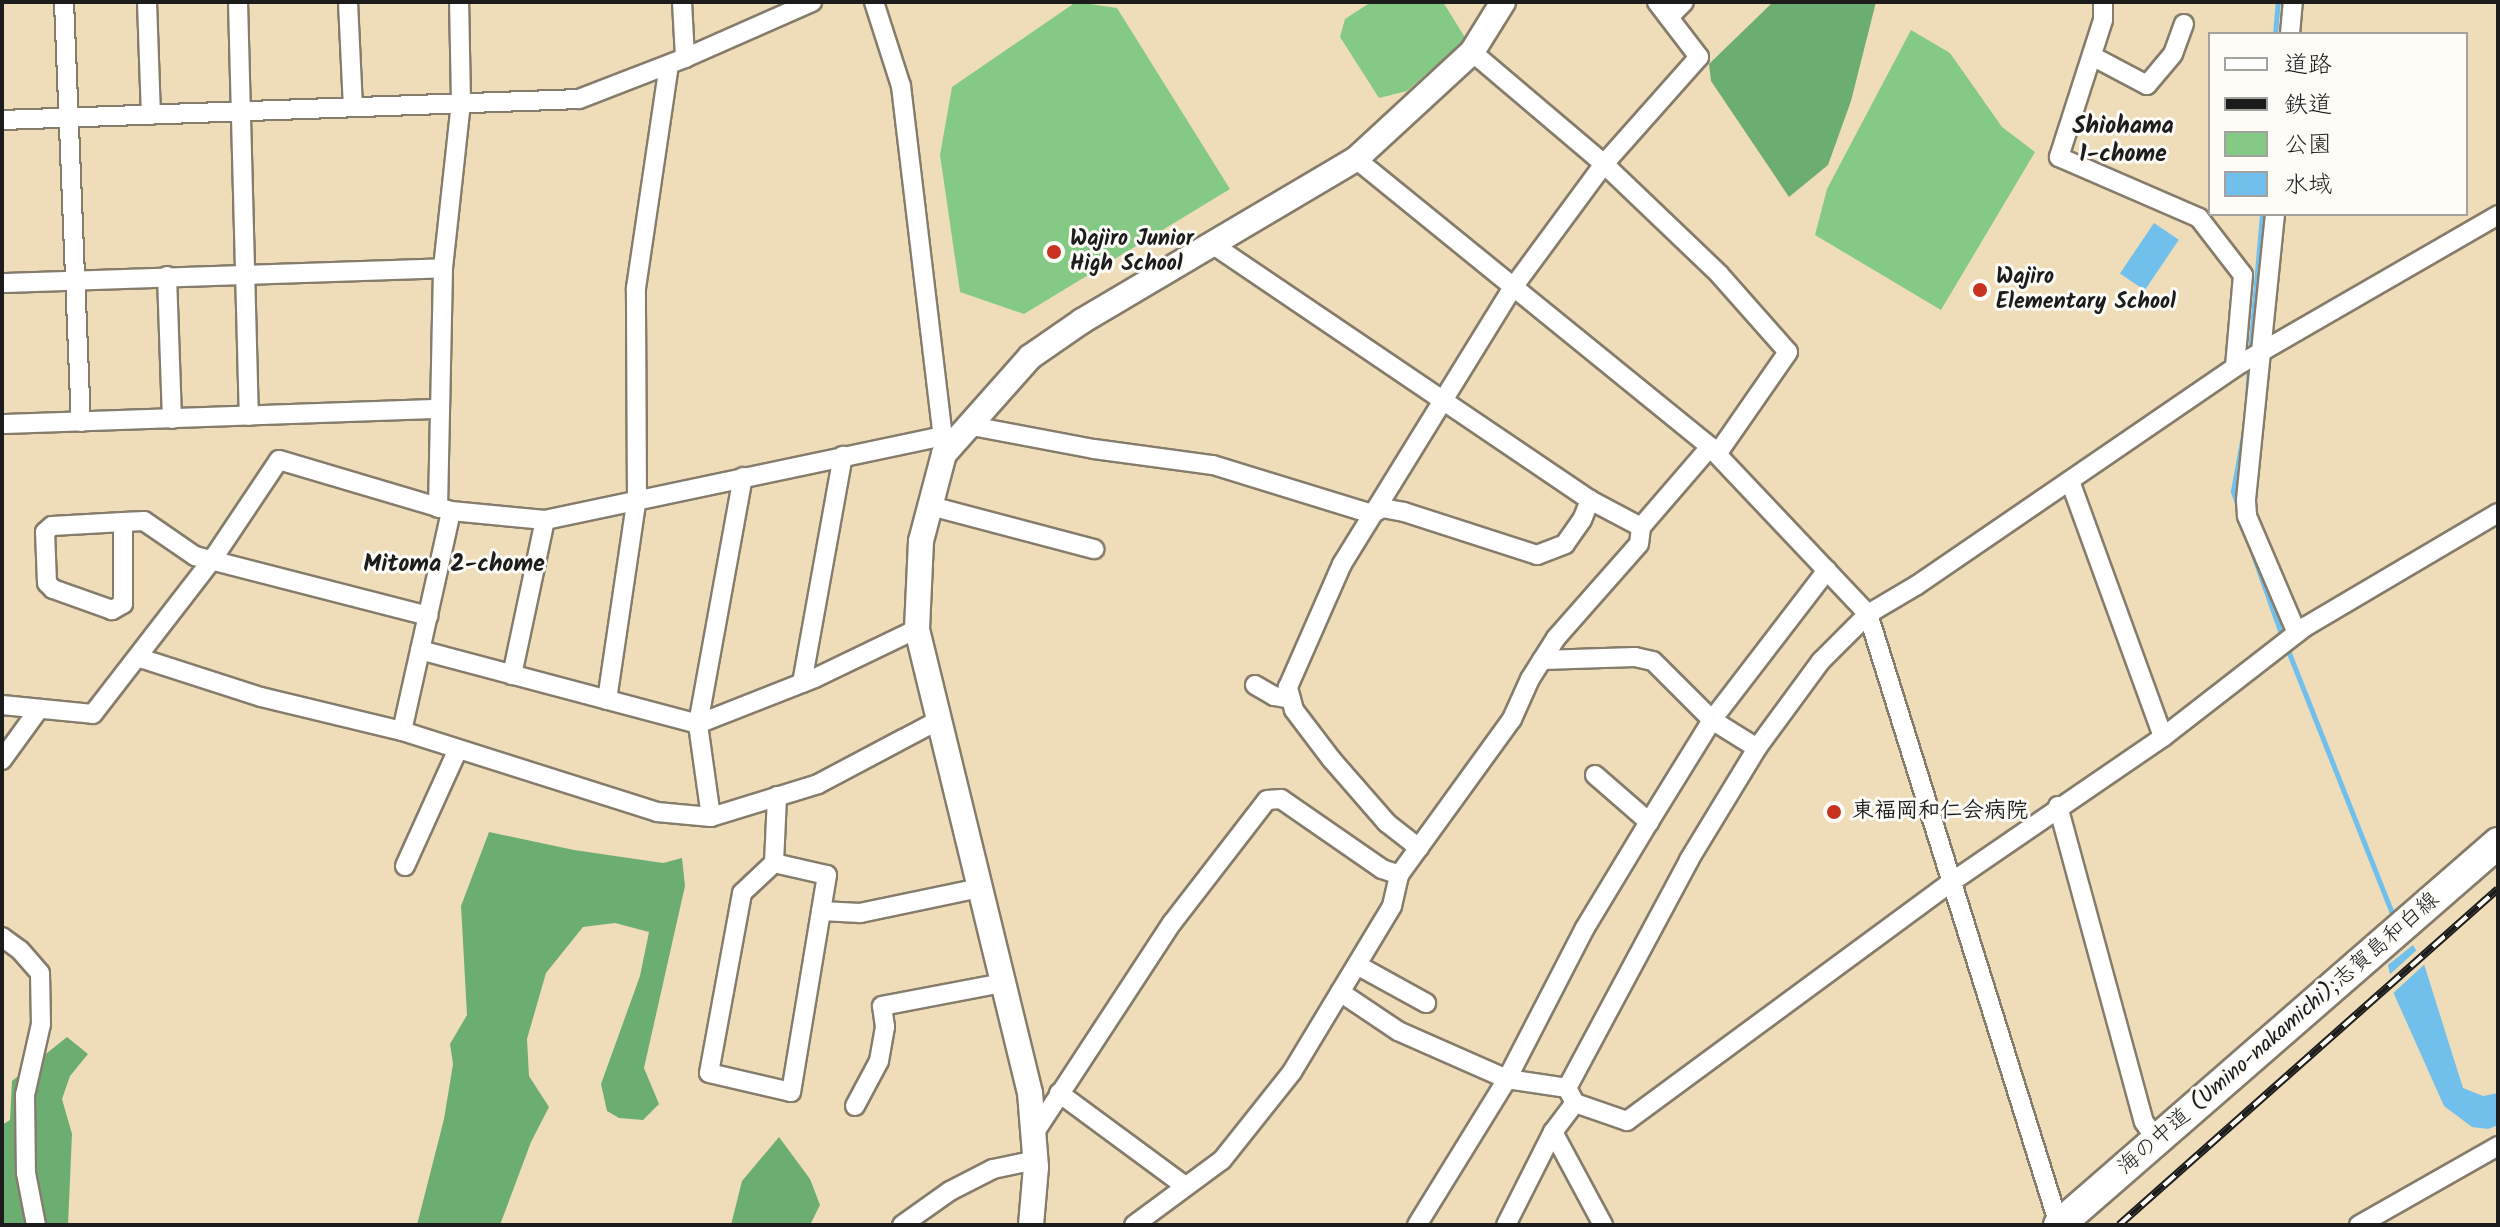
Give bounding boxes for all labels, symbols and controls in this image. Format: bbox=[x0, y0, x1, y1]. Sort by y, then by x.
legend bbox=[2208, 32, 2468, 216]
text: 道路 bbox=[2284, 46, 2332, 85]
text: 鉄道 bbox=[2284, 86, 2332, 125]
district label: Shiohama 1-chome bbox=[2072, 113, 2174, 169]
text: 公園 bbox=[2284, 126, 2332, 165]
text: 水域 bbox=[2284, 166, 2332, 205]
place label: Wajiro Junior High School bbox=[1070, 226, 1194, 278]
marker: Wajiro Junior High School bbox=[1045, 243, 1063, 261]
place label: Wajiro Elementary School bbox=[1996, 264, 2176, 316]
marker: Wajiro Elementary School bbox=[1971, 281, 1989, 299]
district label: Mitoma 2-chome bbox=[363, 551, 545, 579]
place label: 東福岡和仁会病院 bbox=[1852, 799, 2028, 825]
marker: 東福岡和仁会病院 bbox=[1823, 801, 1845, 823]
street label: 海の中道 (Umino-nakamichi);志賀島和白線 bbox=[2113, 887, 2445, 1181]

